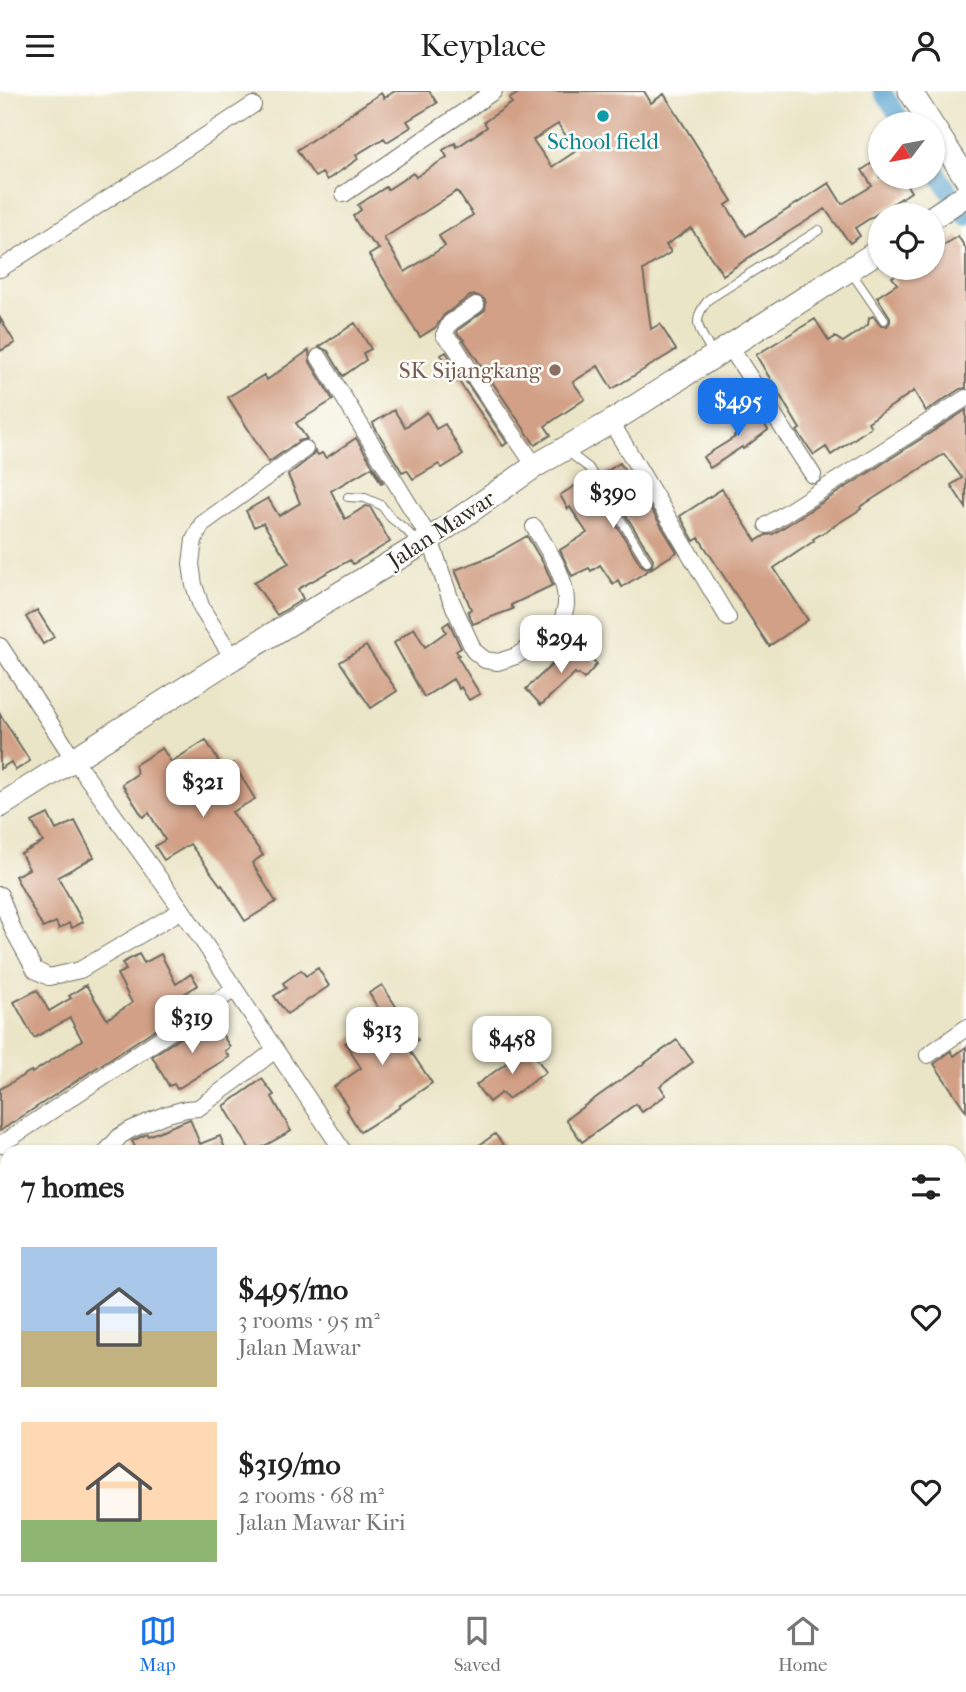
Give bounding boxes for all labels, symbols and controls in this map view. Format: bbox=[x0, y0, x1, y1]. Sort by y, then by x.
icon: menu bbox=[21, 27, 59, 65]
text: Keyplace bbox=[420, 27, 546, 64]
icon: person bbox=[907, 27, 945, 65]
marker: School field bbox=[595, 108, 611, 124]
north arrow bbox=[868, 112, 945, 189]
map controls bbox=[868, 112, 945, 280]
place label: School field bbox=[547, 128, 659, 155]
button: locate bbox=[868, 203, 945, 280]
place label: SK Sijangkang bbox=[399, 357, 542, 384]
marker: SK Sijangkang bbox=[547, 362, 563, 378]
pin: $495 bbox=[697, 379, 779, 438]
text: $495 bbox=[714, 387, 762, 414]
pin: $390 bbox=[572, 471, 654, 530]
text: $390 bbox=[590, 479, 636, 506]
street label: Jalan Mawar bbox=[381, 485, 500, 575]
pin: $294 bbox=[520, 615, 602, 675]
text: $294 bbox=[536, 624, 586, 651]
pin: $321 bbox=[162, 759, 244, 819]
text: $321 bbox=[182, 768, 224, 795]
pin: $319 bbox=[151, 995, 233, 1055]
text: $319 bbox=[171, 1004, 213, 1031]
pin: $313 bbox=[341, 1007, 423, 1067]
text: $313 bbox=[362, 1016, 402, 1043]
pin: $458 bbox=[471, 1017, 553, 1076]
text: $458 bbox=[488, 1025, 536, 1052]
icon: filters bbox=[907, 1168, 945, 1206]
text: 7 homes bbox=[21, 1170, 124, 1205]
text: $495/mo bbox=[238, 1272, 348, 1307]
icon: home bbox=[77, 1275, 161, 1359]
icon: heart bbox=[907, 1298, 945, 1336]
text: 3 rooms · 95 m² bbox=[238, 1307, 380, 1334]
text: Jalan Mawar bbox=[238, 1334, 361, 1361]
text: $319/mo bbox=[238, 1447, 341, 1482]
icon: home bbox=[77, 1450, 161, 1534]
icon: heart bbox=[907, 1473, 945, 1511]
text: 2 rooms · 68 m² bbox=[238, 1482, 384, 1509]
text: Jalan Mawar Kiri bbox=[238, 1509, 406, 1536]
tab: Map bbox=[139, 1612, 177, 1676]
tab: Saved bbox=[454, 1612, 501, 1676]
tab: Home bbox=[778, 1612, 827, 1676]

